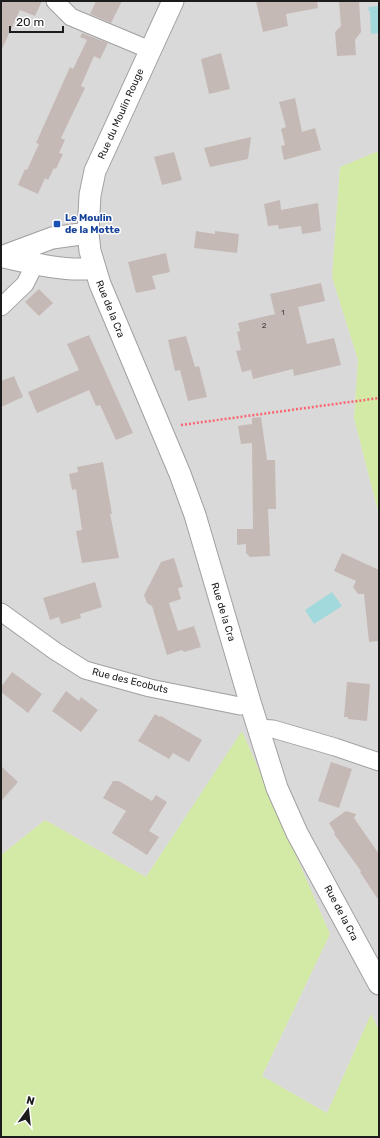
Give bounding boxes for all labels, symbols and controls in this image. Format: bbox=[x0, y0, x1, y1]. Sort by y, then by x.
scale bar bbox=[10, 8, 63, 34]
text: 20 m bbox=[16, 15, 44, 29]
street label: Rue du Moulin Rouge bbox=[96, 66, 147, 161]
place label: Le Moulin de la Motte bbox=[65, 212, 120, 236]
marker: Le Moulin de la Motte bbox=[52, 219, 62, 229]
street label: Rue de la Cra bbox=[93, 279, 127, 339]
house number: 1 bbox=[281, 308, 285, 317]
house number: 2 bbox=[262, 321, 267, 330]
street label: Rue de la Cra bbox=[208, 581, 238, 643]
street label: Rue des Ecobuts bbox=[91, 666, 169, 696]
street label: Rue de la Cra bbox=[321, 883, 361, 943]
north arrow bbox=[8, 1090, 48, 1130]
text: N bbox=[25, 1094, 36, 1108]

